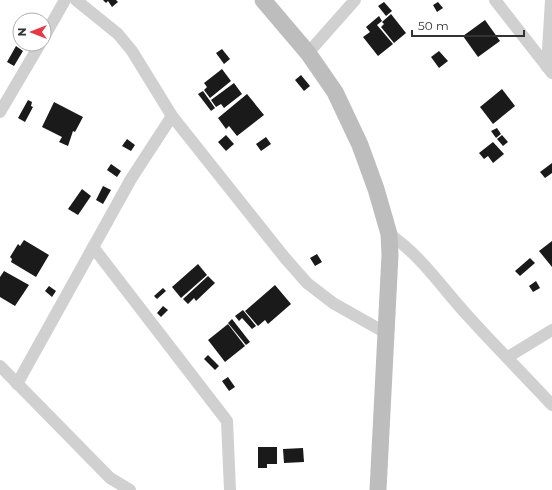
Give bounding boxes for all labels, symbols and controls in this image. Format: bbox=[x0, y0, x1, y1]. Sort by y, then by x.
north arrow bbox=[12, 12, 52, 52]
scale bar bbox=[412, 12, 524, 38]
text: 50 m bbox=[418, 18, 449, 33]
text: N bbox=[15, 28, 29, 36]

